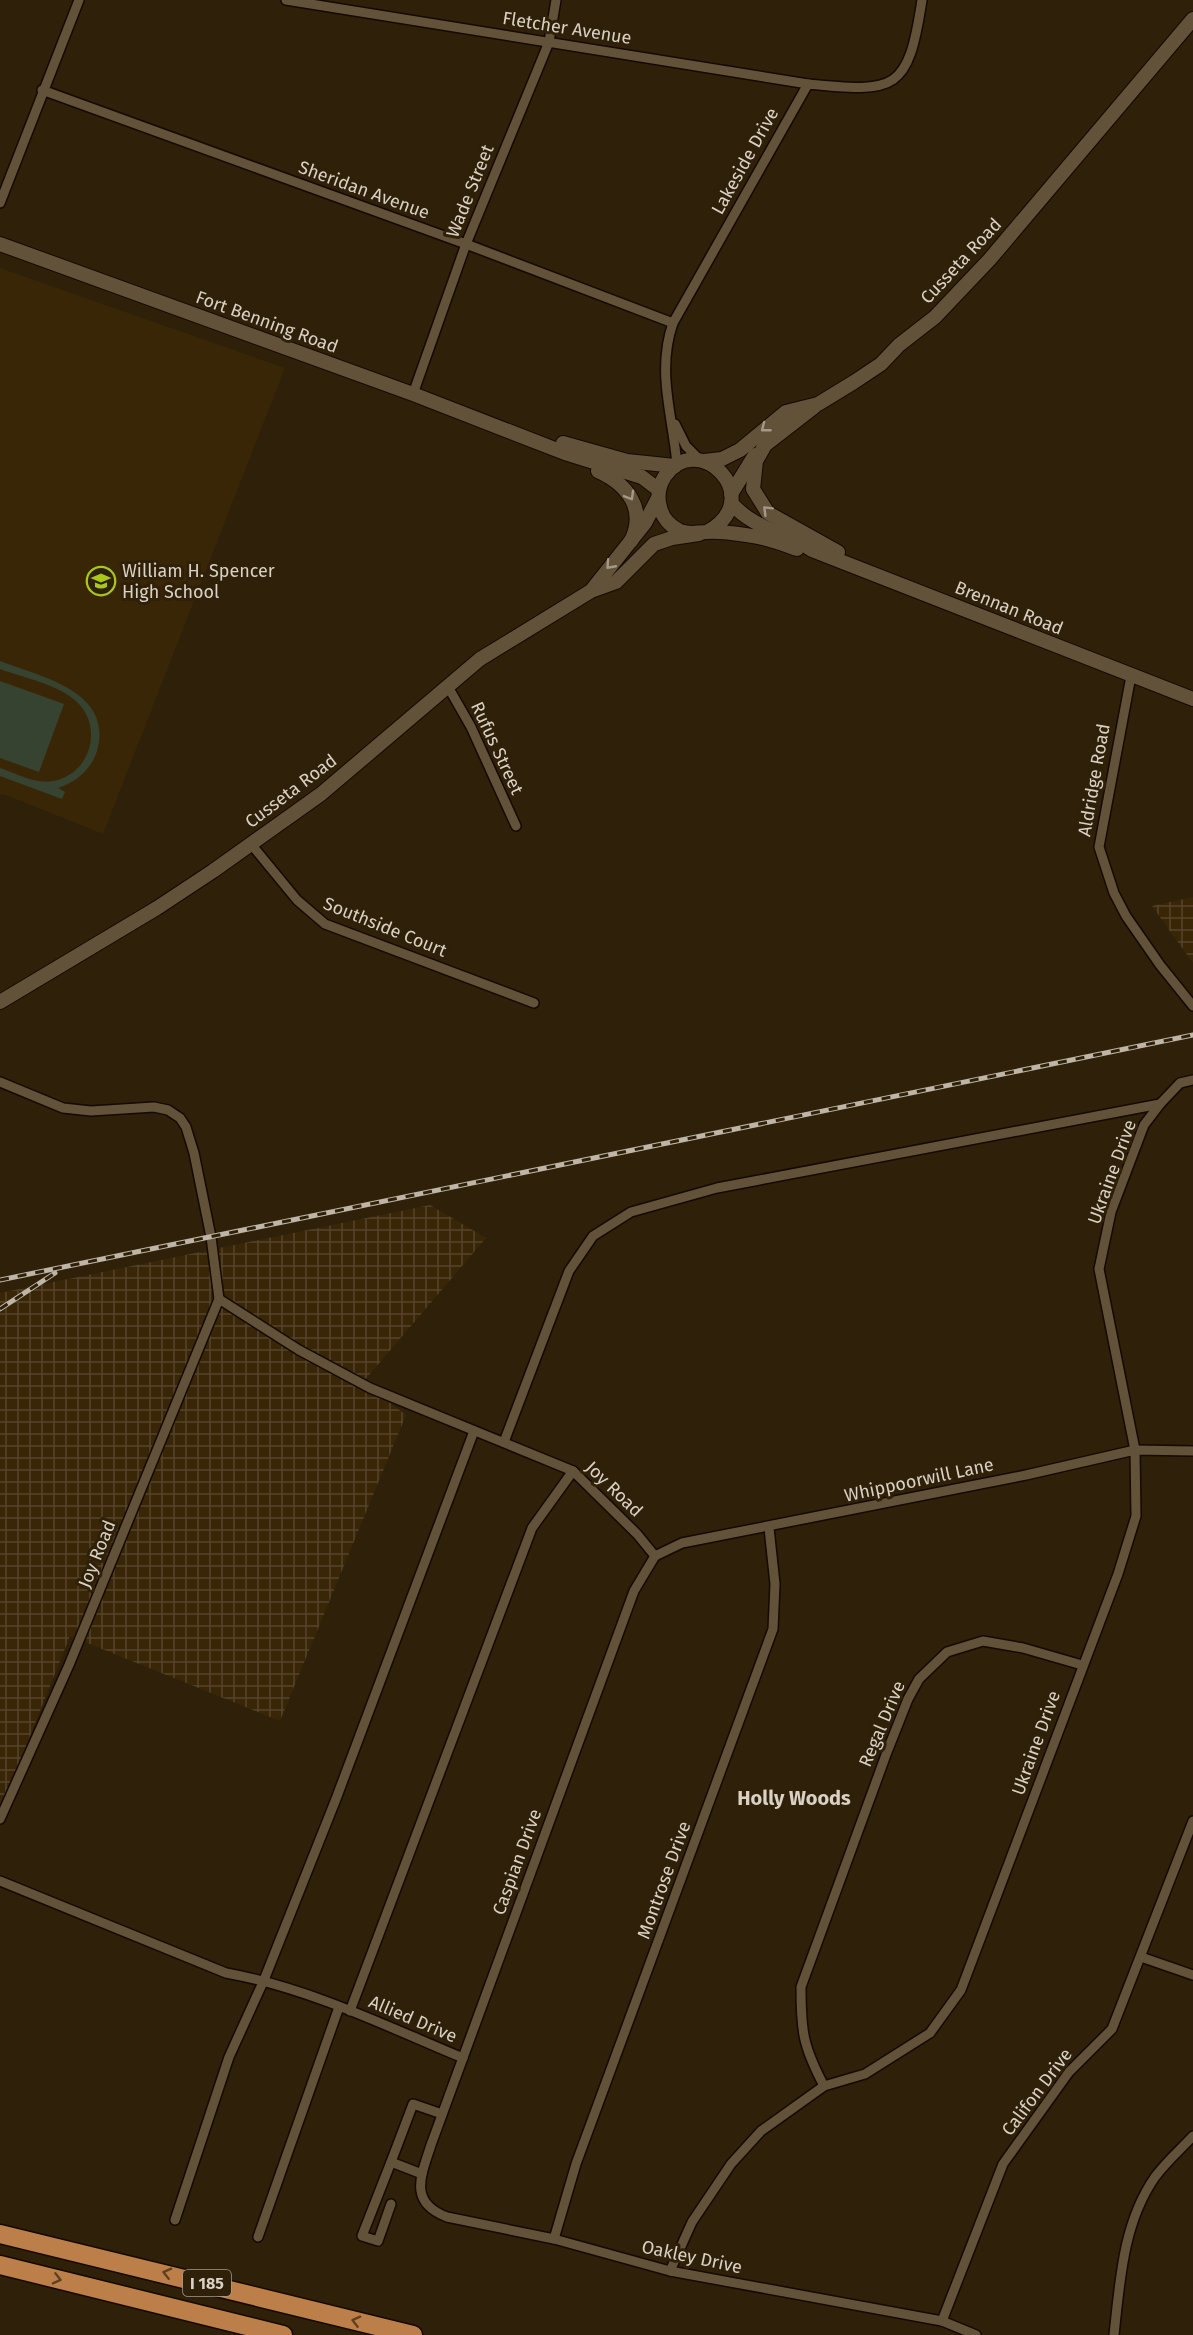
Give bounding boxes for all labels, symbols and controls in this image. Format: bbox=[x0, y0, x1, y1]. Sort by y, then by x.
street label: Fletcher Avenue bbox=[501, 7, 633, 49]
street label: Lakeside Drive bbox=[707, 104, 783, 218]
street label: Wade Street bbox=[441, 141, 499, 241]
street label: Sheridan Avenue bbox=[295, 156, 433, 224]
street label: Cusseta Road bbox=[916, 214, 1006, 308]
street label: Fort Benning Road bbox=[193, 286, 341, 358]
one-way arrow bbox=[761, 420, 772, 431]
one-way arrow bbox=[622, 490, 634, 500]
one-way arrow bbox=[763, 506, 774, 516]
one-way arrow bbox=[606, 559, 617, 569]
place label: William H. Spencer High School bbox=[122, 560, 275, 603]
school or university icon: William H. Spencer High School bbox=[85, 565, 117, 597]
street label: Brennan Road bbox=[952, 576, 1066, 640]
street label: Rufus Street bbox=[466, 698, 528, 798]
street label: Aldridge Road bbox=[1073, 722, 1115, 838]
street label: Cusseta Road bbox=[241, 749, 341, 833]
street label: Southside Court bbox=[320, 892, 450, 962]
street label: Ukraine Drive bbox=[1083, 1117, 1141, 1227]
street label: Whippoorwill Lane bbox=[842, 1453, 996, 1507]
street label: Joy Road bbox=[581, 1456, 647, 1522]
street label: Joy Road bbox=[73, 1517, 121, 1591]
street label: Regal Drive bbox=[854, 1678, 910, 1770]
street label: Ukraine Drive bbox=[1007, 1688, 1065, 1798]
district label: Holly Woods bbox=[737, 1786, 851, 1810]
street label: Caspian Drive bbox=[488, 1806, 546, 1918]
street label: Montrose Drive bbox=[633, 1818, 695, 1942]
street label: Allied Drive bbox=[366, 1991, 460, 2047]
street label: Califon Drive bbox=[997, 2044, 1077, 2140]
street label: Oakley Drive bbox=[640, 2236, 744, 2278]
one-way arrow bbox=[162, 2268, 172, 2281]
road number: I 185 bbox=[183, 2270, 231, 2296]
one-way arrow bbox=[52, 2271, 62, 2284]
one-way arrow bbox=[351, 2315, 361, 2328]

